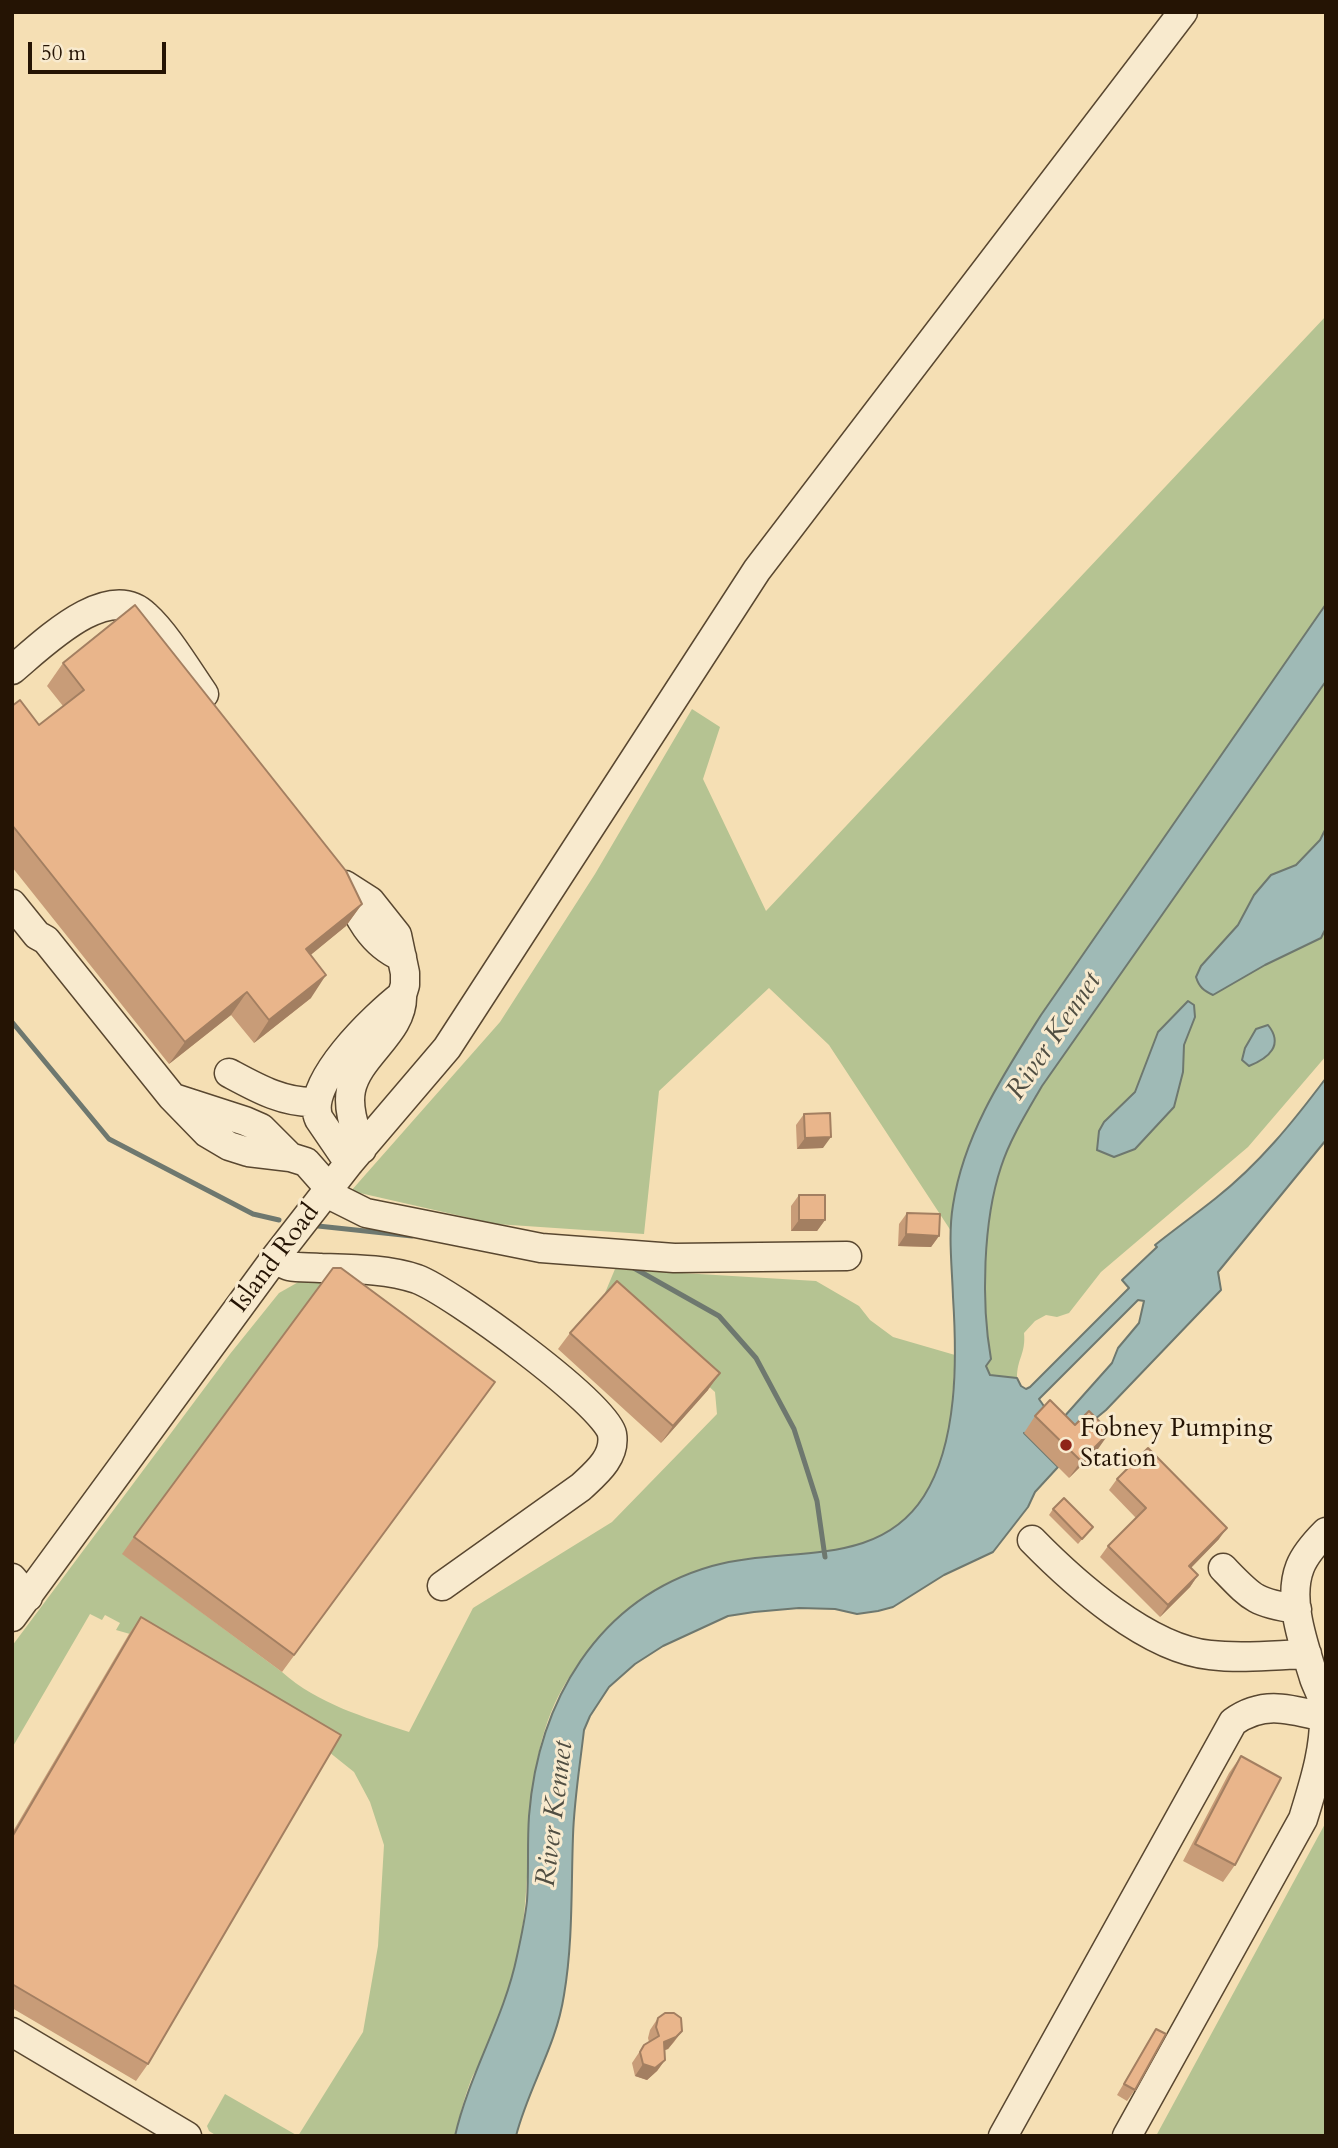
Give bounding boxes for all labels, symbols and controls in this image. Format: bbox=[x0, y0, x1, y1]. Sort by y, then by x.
scale bar bbox=[32, 28, 170, 72]
text: 50 m bbox=[41, 39, 86, 68]
water label: River Kennet bbox=[1000, 967, 1110, 1107]
street label: Island Road bbox=[225, 1198, 327, 1320]
place label: Fobney Pumping Station bbox=[1080, 1414, 1272, 1476]
marker: Fobney Pumping Station bbox=[1058, 1437, 1074, 1453]
water label: River Kennet bbox=[530, 1739, 582, 1889]

